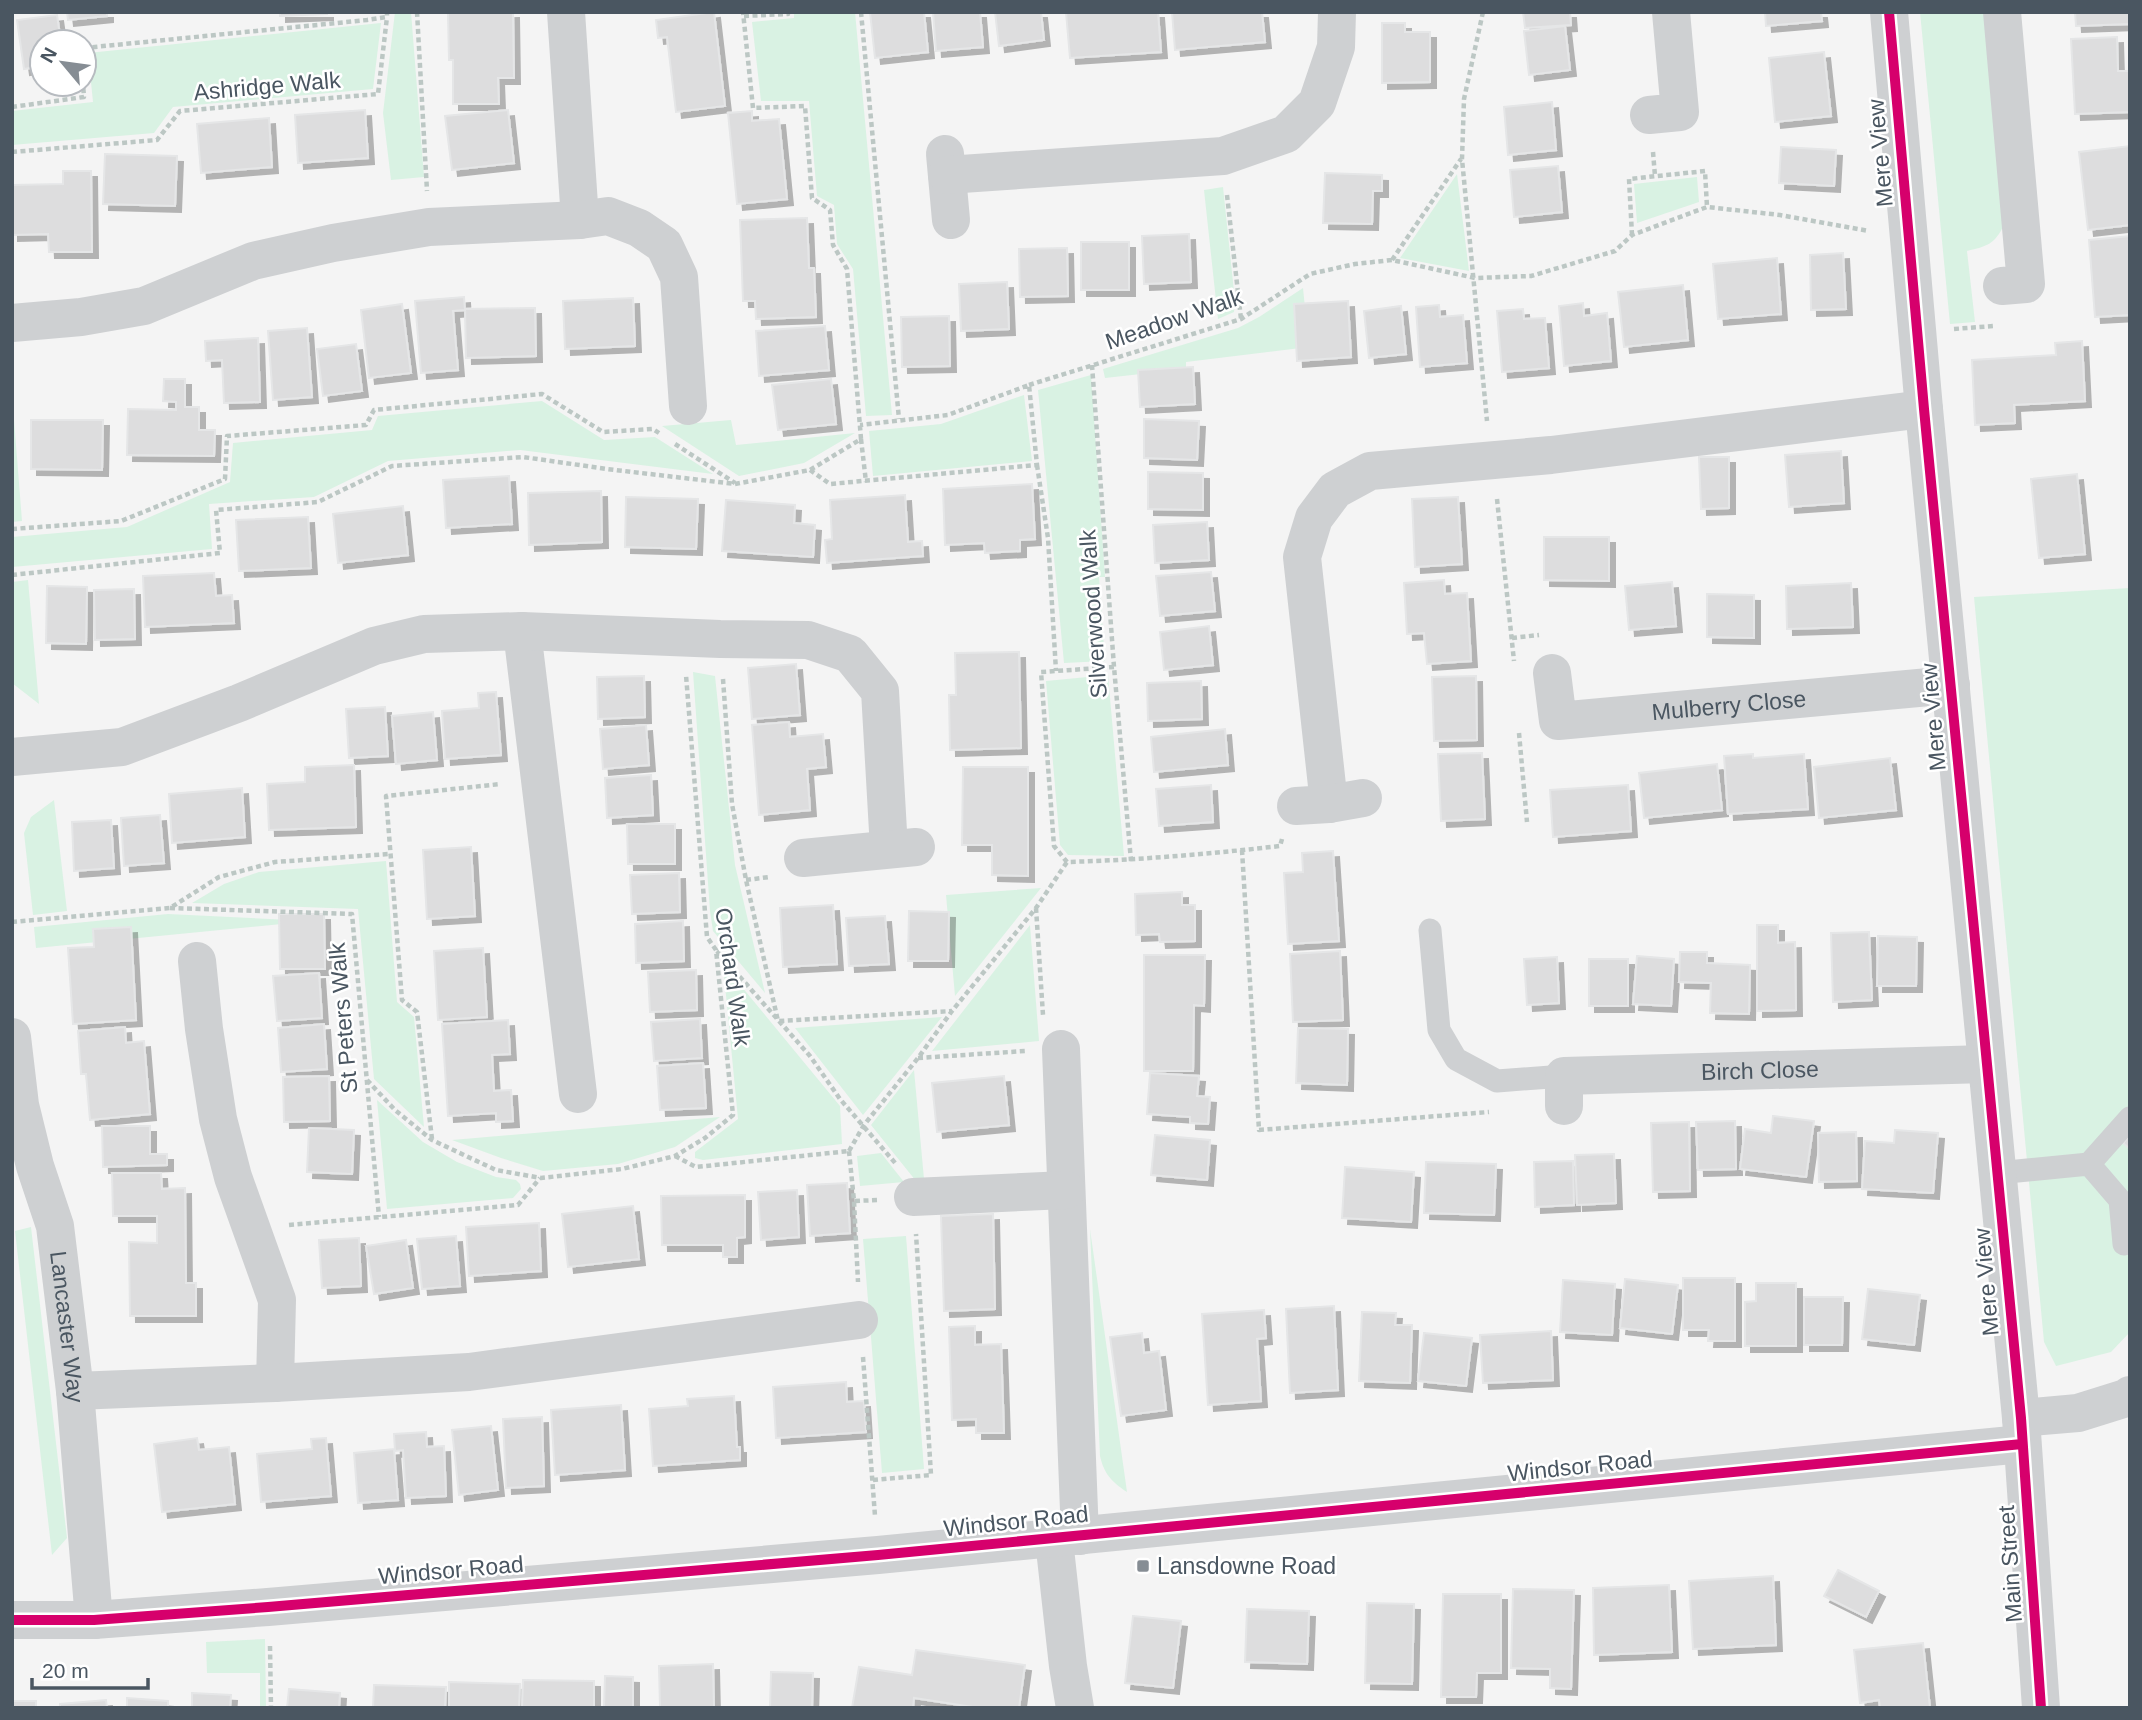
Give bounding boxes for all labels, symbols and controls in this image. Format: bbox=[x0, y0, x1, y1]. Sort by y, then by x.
north arrow bbox=[28, 28, 98, 98]
text: N bbox=[36, 44, 61, 66]
street label: Ashridge Walk bbox=[192, 67, 342, 105]
street label: Mere View bbox=[1862, 98, 1898, 208]
street label: Meadow Walk bbox=[1102, 283, 1247, 355]
street label: Silverwood Walk bbox=[1074, 528, 1112, 699]
street label: Mere View bbox=[1915, 662, 1951, 772]
street label: Mulberry Close bbox=[1651, 685, 1807, 725]
street label: Orchard Walk bbox=[710, 906, 756, 1048]
street label: St Peters Walk bbox=[323, 941, 363, 1094]
street label: Birch Close bbox=[1701, 1056, 1819, 1085]
street label: Mere View bbox=[1968, 1227, 2004, 1337]
street label: Lancaster Way bbox=[45, 1249, 89, 1404]
street label: Windsor Road bbox=[1506, 1445, 1654, 1487]
street label: Windsor Road bbox=[942, 1500, 1090, 1542]
street label: Main Street bbox=[1993, 1504, 2027, 1624]
street label: Windsor Road bbox=[377, 1551, 525, 1589]
place label: Lansdowne Road bbox=[1157, 1553, 1336, 1579]
marker: Lansdowne Road bbox=[1135, 1558, 1151, 1574]
scale bar bbox=[32, 1646, 147, 1690]
text: 20 m bbox=[42, 1659, 89, 1682]

